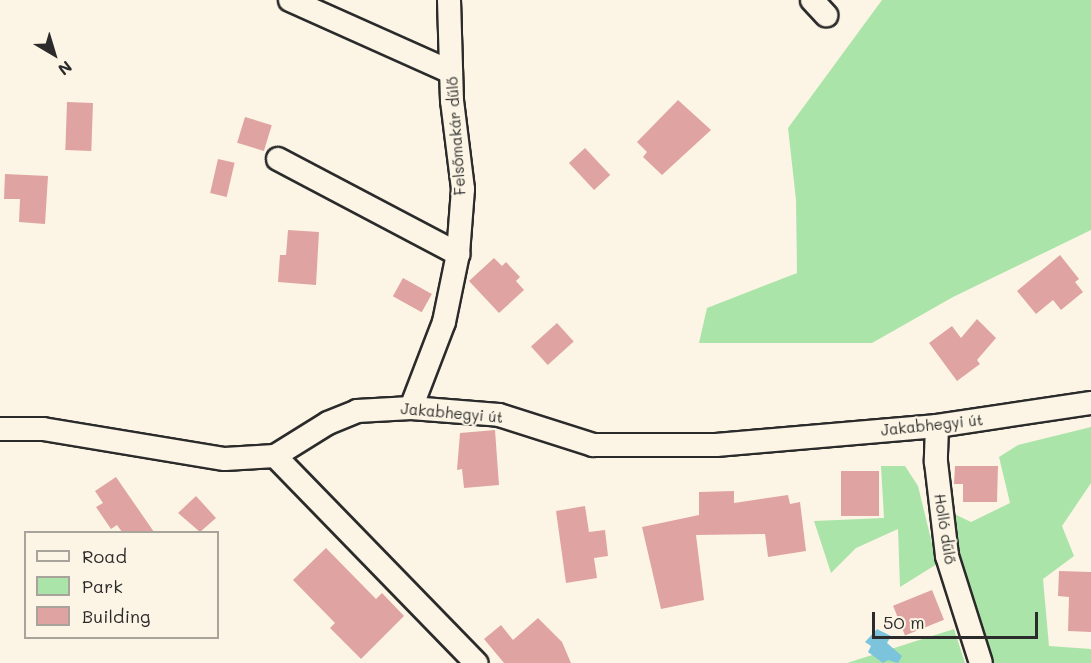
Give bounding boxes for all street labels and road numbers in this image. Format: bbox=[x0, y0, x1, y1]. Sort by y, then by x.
street label: Felsőmakár dűlő bbox=[443, 76, 469, 196]
street label: Jakabhegyi út bbox=[400, 400, 504, 426]
street label: Jakabhegyi út bbox=[880, 411, 984, 439]
street label: Holló dűlő bbox=[931, 492, 959, 566]

